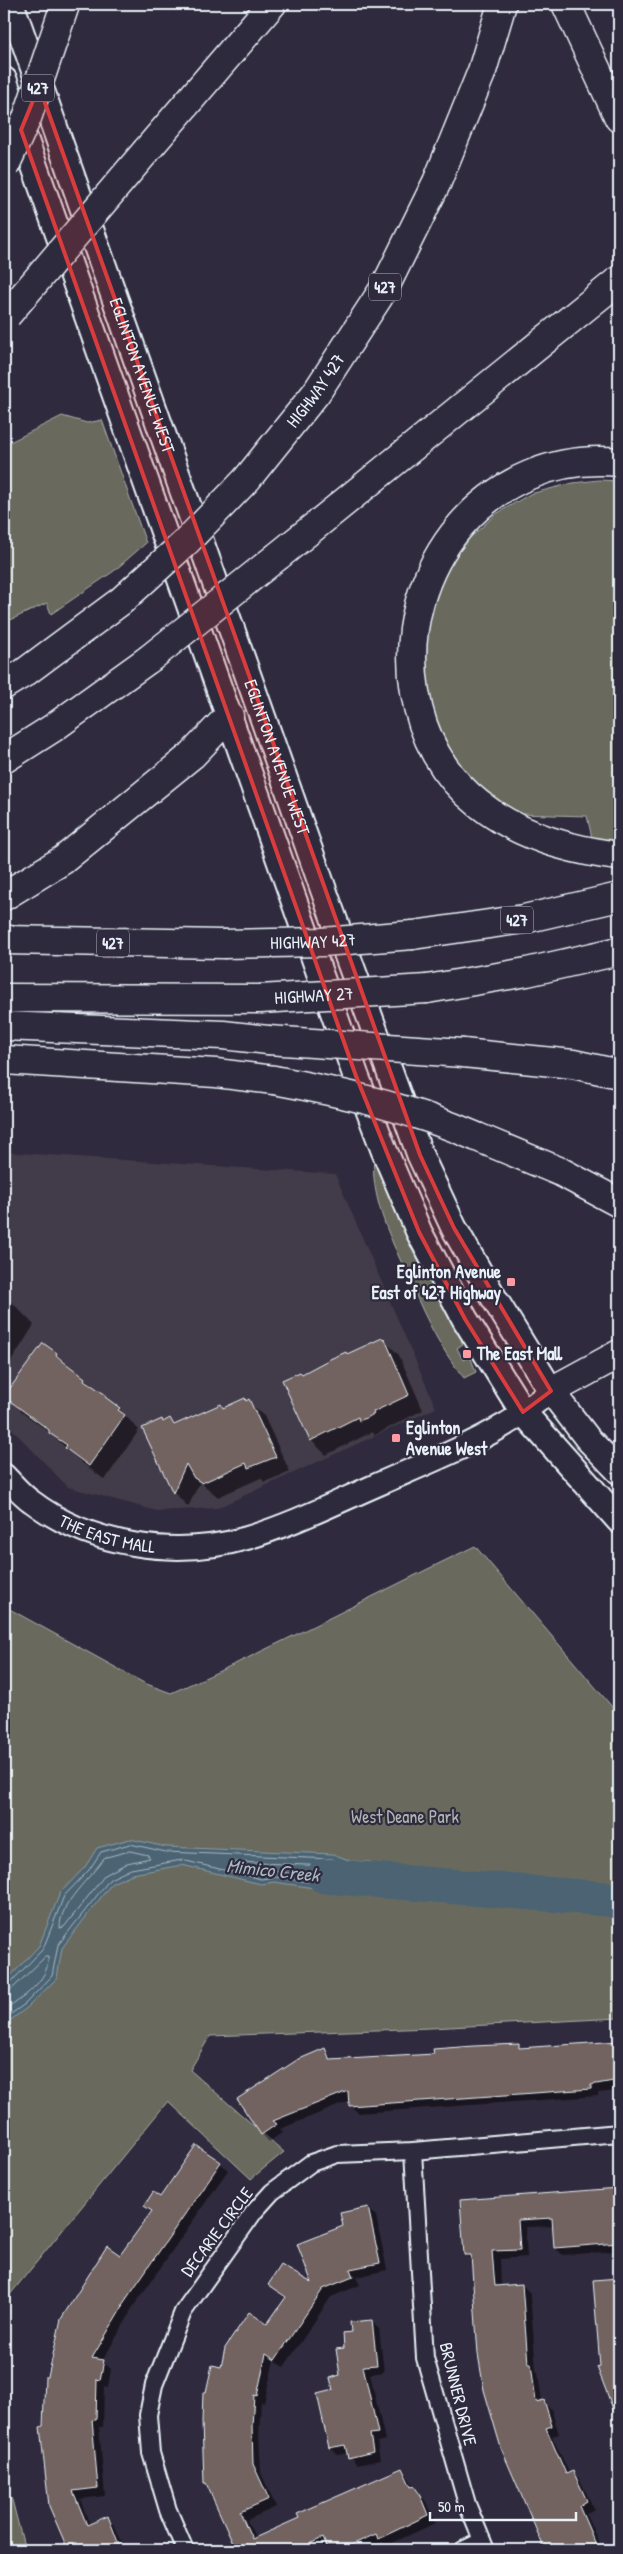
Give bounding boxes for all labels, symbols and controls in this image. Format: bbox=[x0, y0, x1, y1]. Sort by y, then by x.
road number: 427 bbox=[22, 75, 54, 102]
road number: 427 bbox=[369, 274, 401, 300]
street label: EGLINTON AVENUE WEST bbox=[104, 294, 182, 457]
street label: HIGHWAY 427 bbox=[280, 348, 350, 433]
street label: EGLINTON AVENUE WEST bbox=[238, 676, 317, 839]
road number: 427 bbox=[501, 906, 533, 934]
street label: HIGHWAY 427 bbox=[270, 926, 357, 955]
road number: 427 bbox=[97, 930, 129, 956]
street label: HIGHWAY 27 bbox=[274, 980, 354, 1010]
place label: Eglinton Avenue East of 427 Highway bbox=[372, 1259, 502, 1306]
marker: Eglinton Avenue East of 427 Highway bbox=[505, 1276, 517, 1288]
place label: The East Mall bbox=[476, 1341, 563, 1366]
marker: The East Mall bbox=[461, 1348, 473, 1360]
place label: Eglinton Avenue West bbox=[406, 1415, 488, 1461]
marker: Eglinton Avenue West bbox=[390, 1432, 402, 1444]
street label: THE EAST MALL bbox=[55, 1508, 157, 1559]
park label: West Deane Park bbox=[351, 1804, 459, 1829]
water label: Mimico Creek bbox=[225, 1852, 323, 1888]
street label: DECARIE CIRCLE bbox=[175, 2182, 259, 2282]
street label: BRUNNER DRIVE bbox=[434, 2340, 483, 2448]
scale bar bbox=[430, 2489, 577, 2521]
text: 50 m bbox=[438, 2496, 465, 2517]

